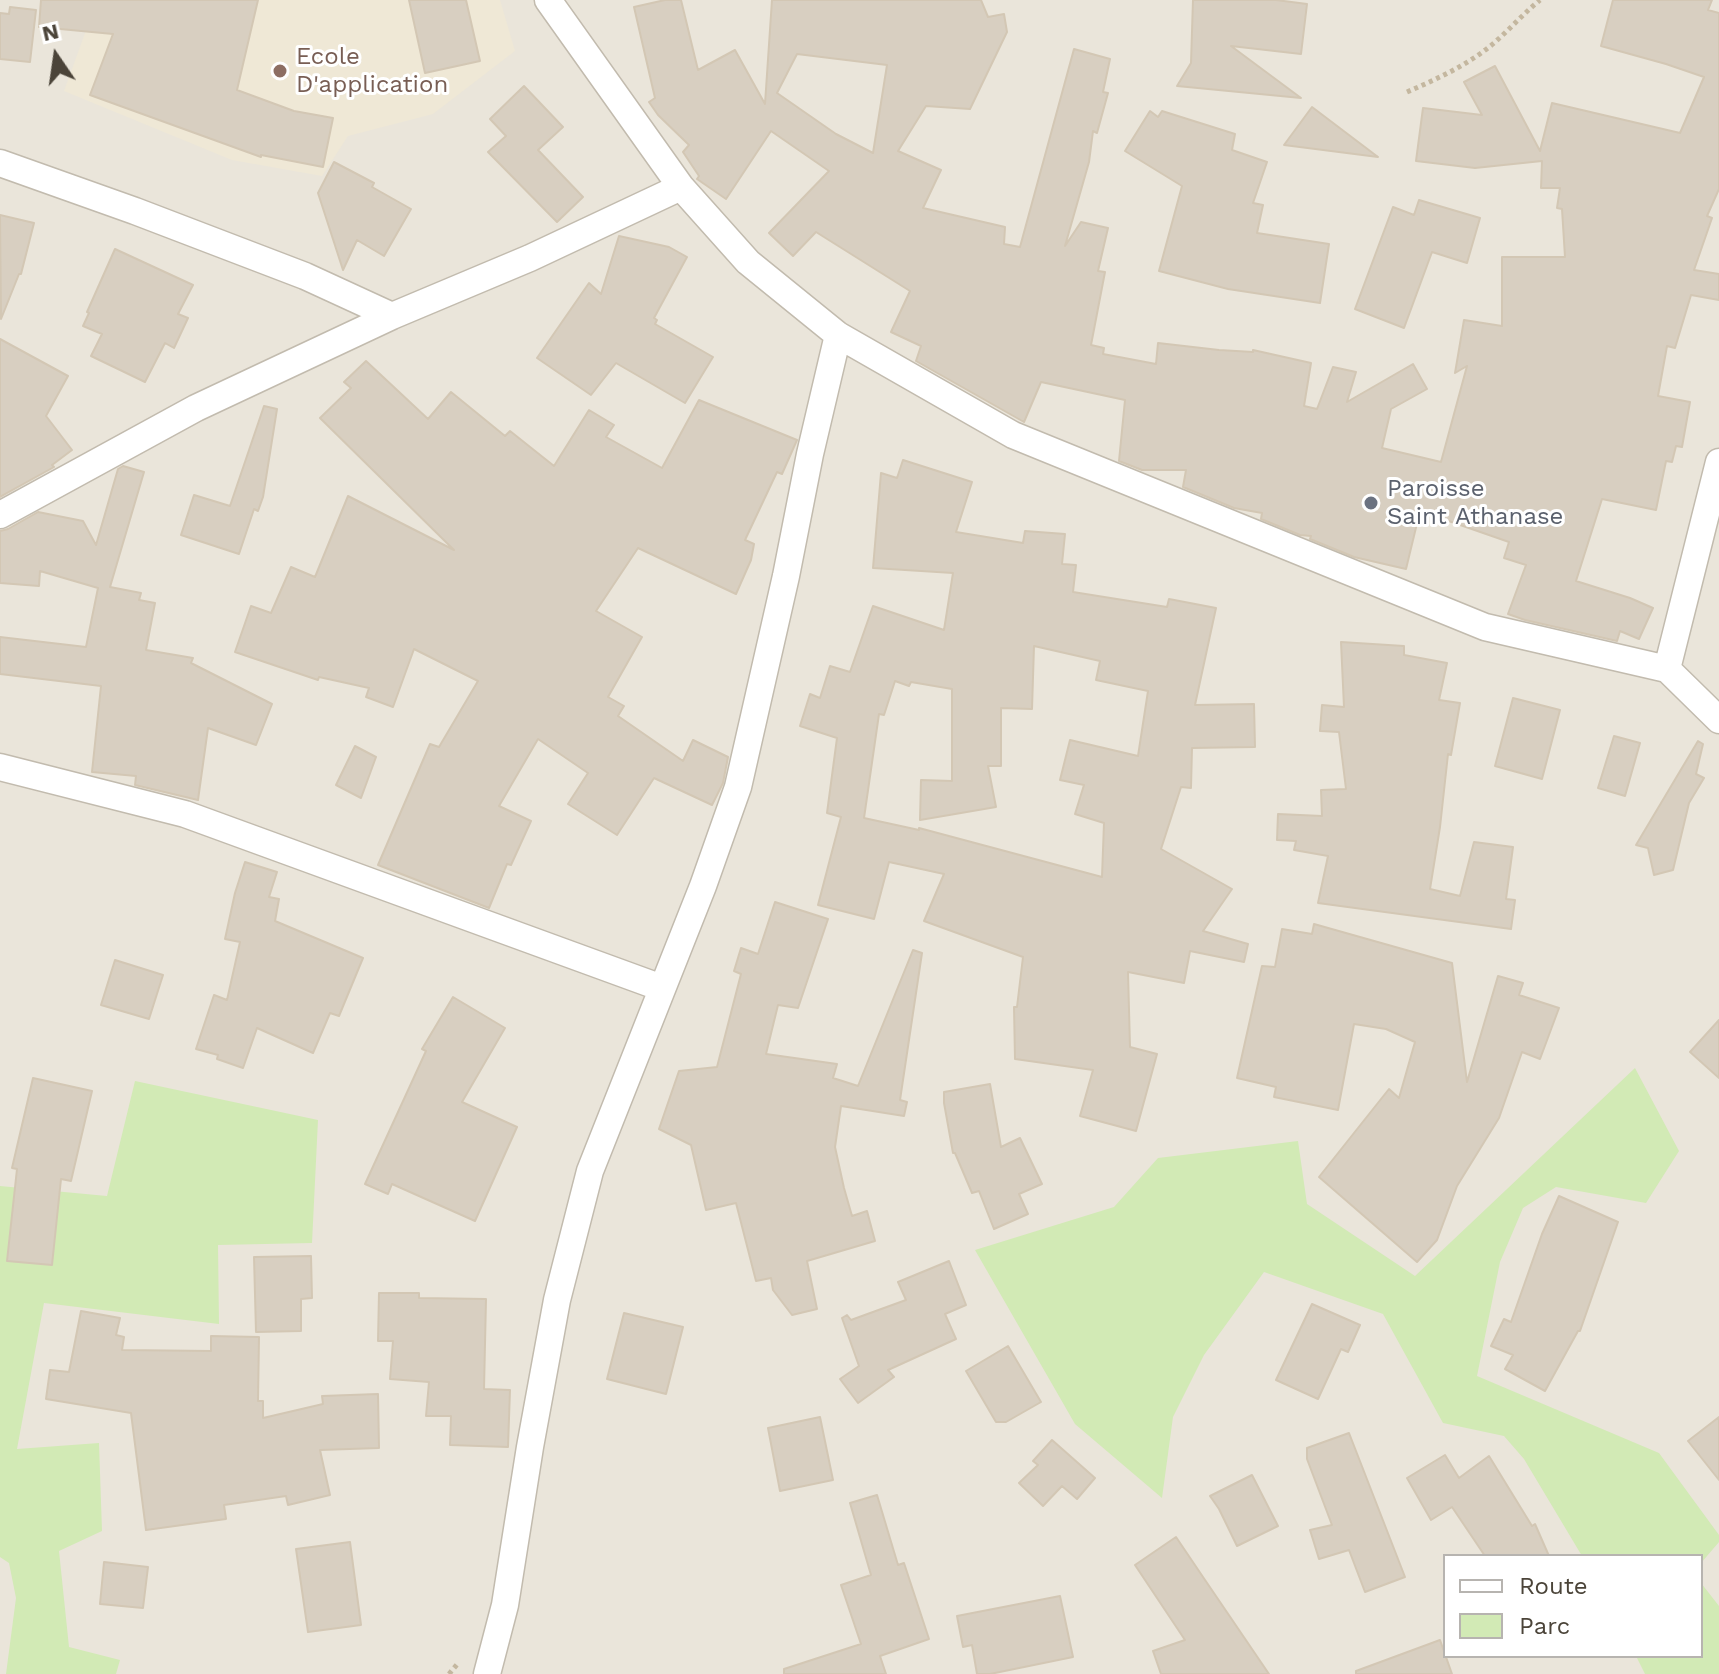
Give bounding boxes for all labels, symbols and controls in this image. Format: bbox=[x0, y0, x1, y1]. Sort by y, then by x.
north arrow bbox=[16, 16, 96, 96]
text: N bbox=[40, 18, 61, 46]
place label: Ecole D'application bbox=[296, 43, 448, 99]
marker: Ecole D'application bbox=[271, 62, 289, 80]
place label: Paroisse Saint Athanase bbox=[1387, 475, 1563, 531]
marker: Paroisse Saint Athanase bbox=[1362, 494, 1380, 512]
legend bbox=[1443, 1554, 1703, 1658]
text: Route bbox=[1519, 1572, 1588, 1600]
text: Parc bbox=[1519, 1612, 1570, 1640]

